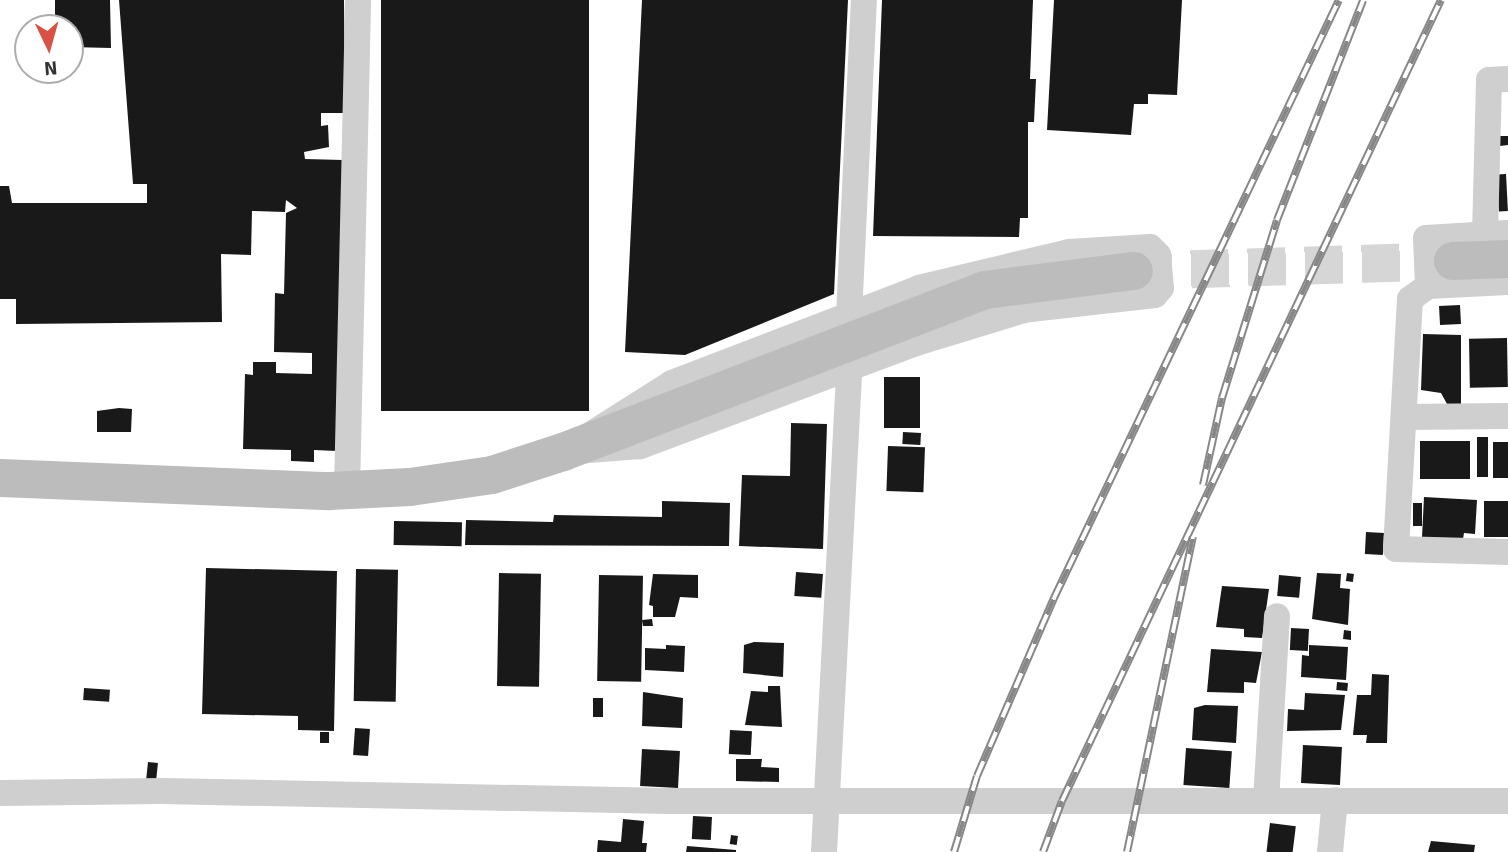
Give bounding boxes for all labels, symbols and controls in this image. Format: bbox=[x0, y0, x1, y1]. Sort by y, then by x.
north arrow bbox=[14, 14, 84, 84]
text: N bbox=[43, 55, 58, 80]

